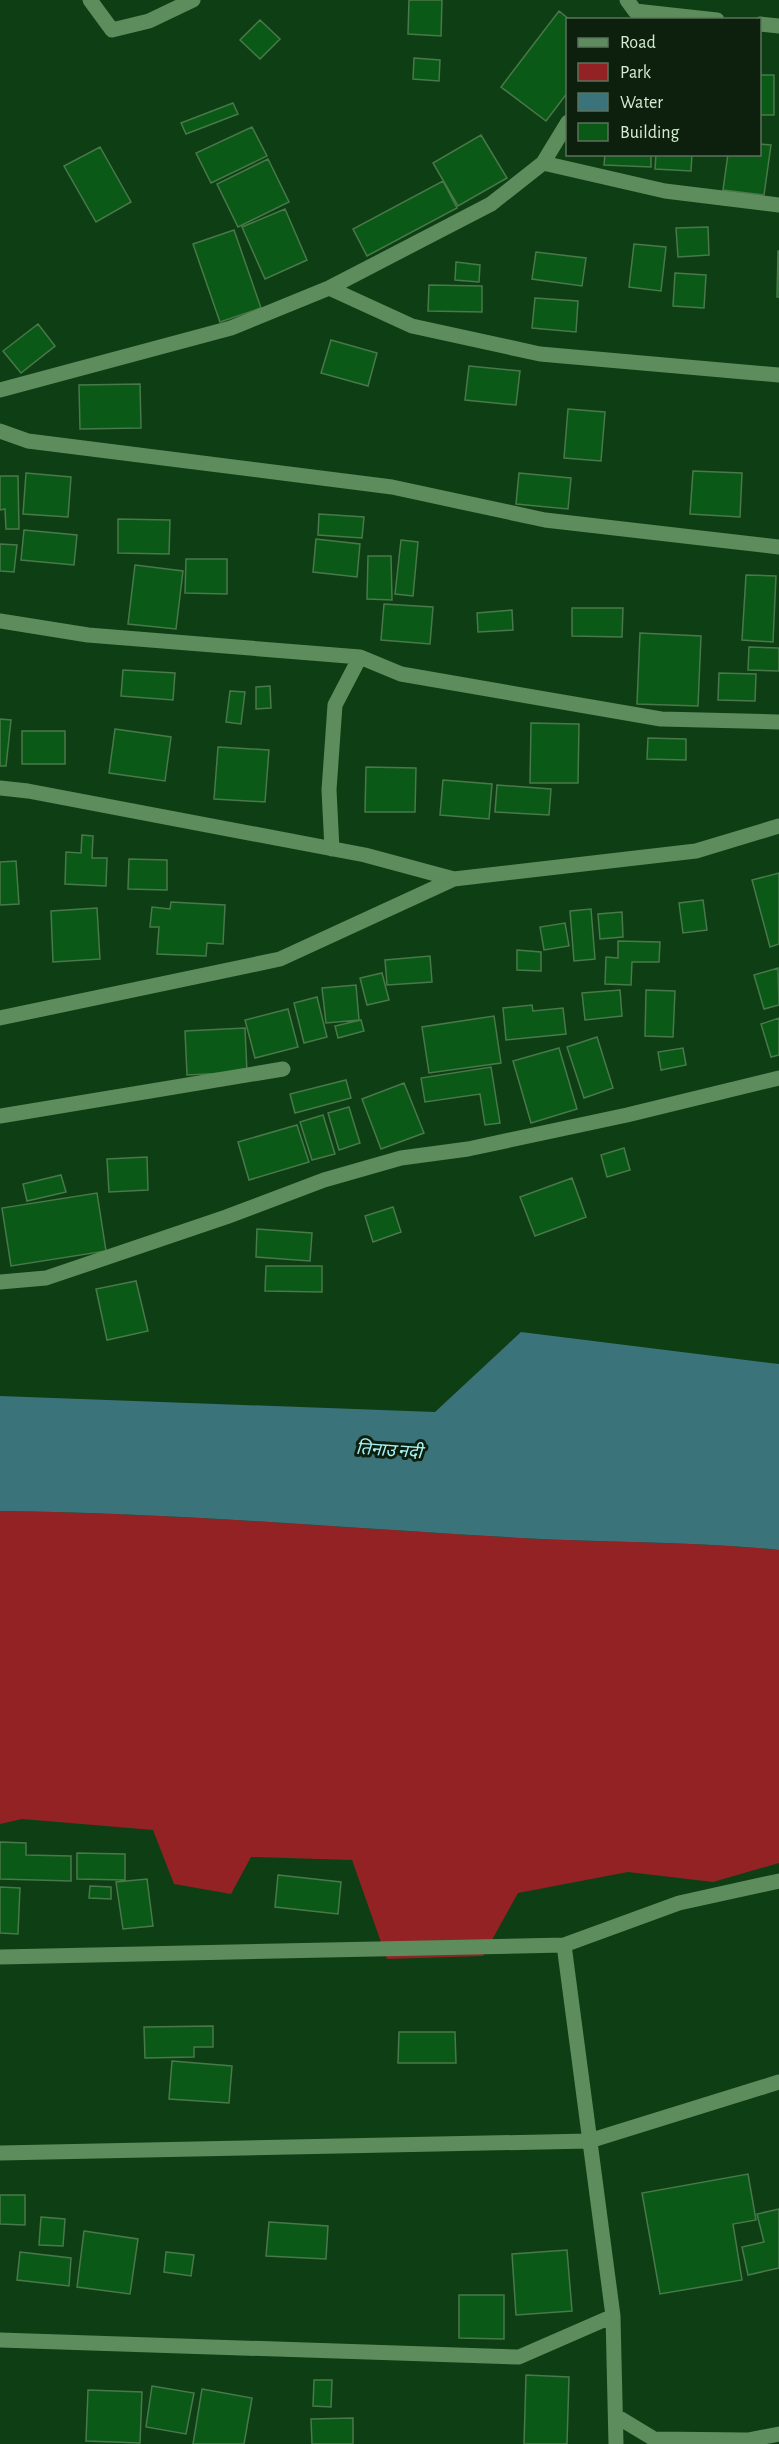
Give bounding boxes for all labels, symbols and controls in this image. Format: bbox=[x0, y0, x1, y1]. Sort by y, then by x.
legend bbox=[566, 18, 761, 156]
text: Road bbox=[620, 34, 656, 52]
text: Park bbox=[620, 64, 652, 82]
text: Water bbox=[620, 94, 663, 112]
text: Building bbox=[620, 124, 680, 142]
water label: तिनाउ नदी bbox=[355, 1437, 426, 1463]

